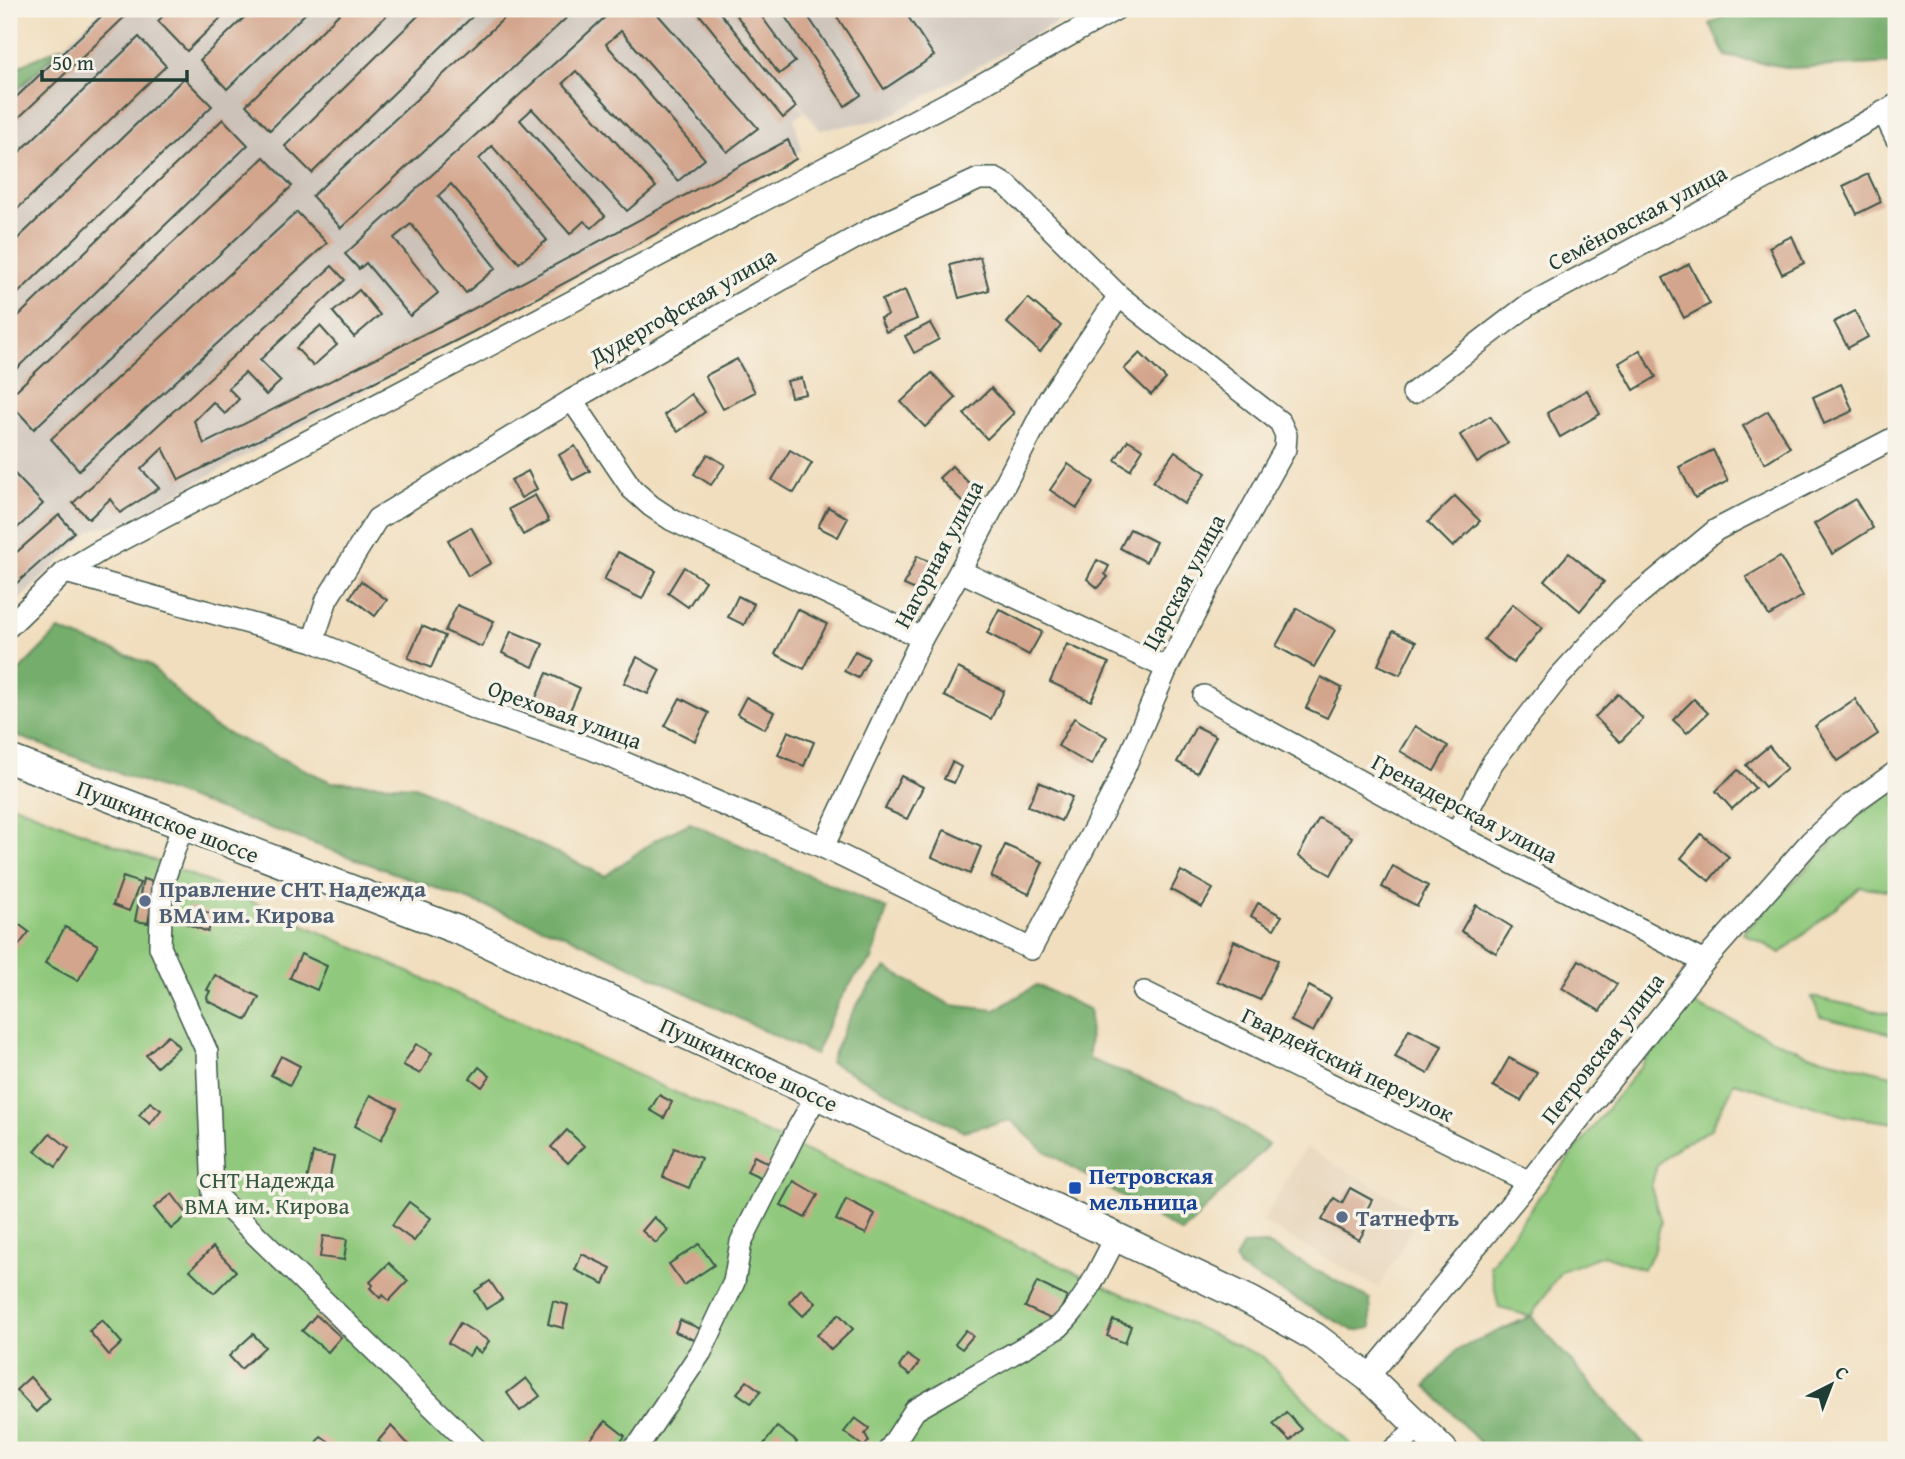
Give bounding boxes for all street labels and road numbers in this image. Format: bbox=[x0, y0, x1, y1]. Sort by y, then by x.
street label: Семёновская улица bbox=[1541, 156, 1733, 278]
street label: Дудергофская улица bbox=[582, 239, 782, 374]
street label: Нагорная улица bbox=[885, 474, 991, 634]
street label: Царская улица bbox=[1133, 508, 1233, 656]
street label: Ореховая улица bbox=[483, 671, 647, 757]
street label: Гренадерская улица bbox=[1366, 745, 1564, 871]
street label: Пушкинское шоссе bbox=[72, 771, 264, 871]
street label: Петровская улица bbox=[1532, 965, 1672, 1131]
street label: Гвардейский переулок bbox=[1236, 998, 1460, 1130]
street label: Пушкинское шоссе bbox=[654, 1008, 844, 1120]

